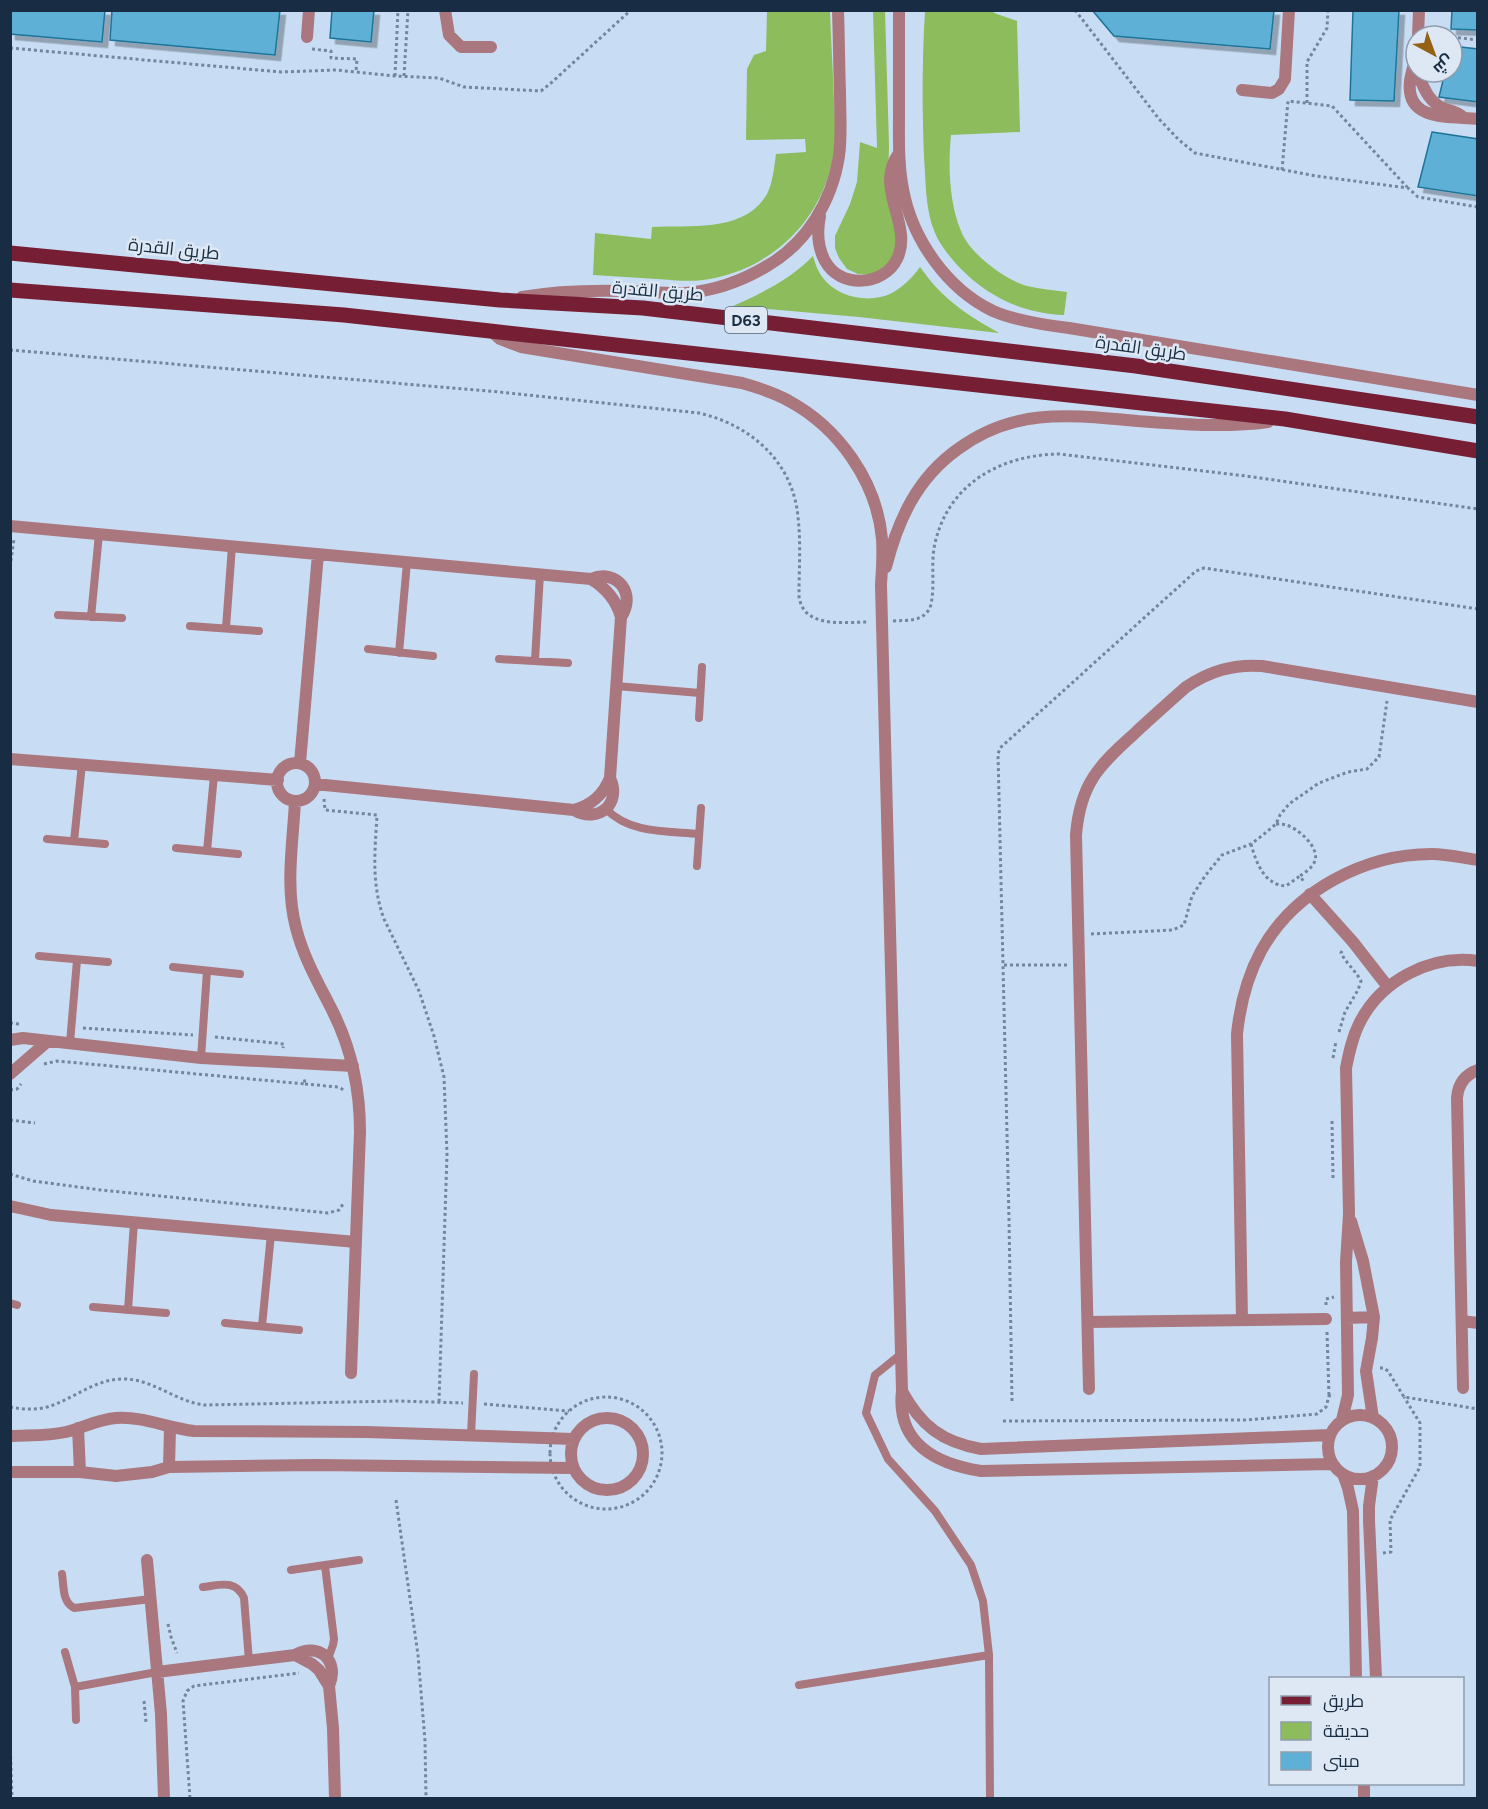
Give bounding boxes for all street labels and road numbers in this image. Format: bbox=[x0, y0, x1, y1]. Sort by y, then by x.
street label: طريق القدرة bbox=[127, 233, 221, 266]
street label: طريق القدرة bbox=[611, 276, 705, 307]
road number: D63 bbox=[725, 307, 767, 333]
street label: طريق القدرة bbox=[1094, 331, 1188, 366]

